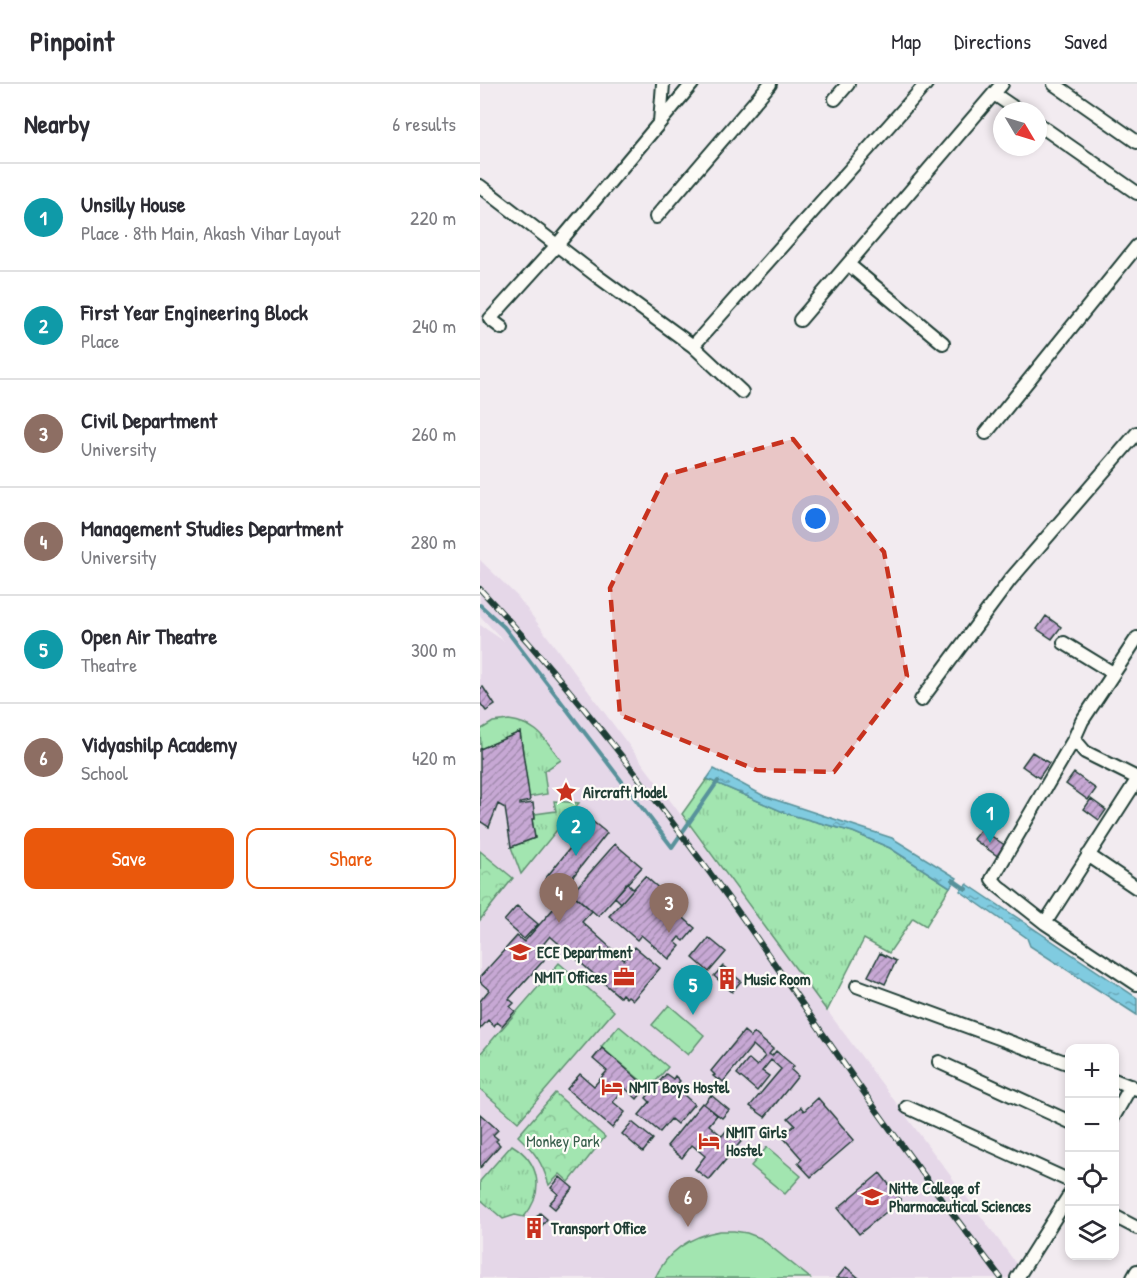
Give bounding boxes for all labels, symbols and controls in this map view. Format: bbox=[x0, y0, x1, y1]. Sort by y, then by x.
text: Pinpoint bbox=[30, 22, 114, 60]
text: Map bbox=[891, 27, 921, 56]
text: Directions bbox=[954, 27, 1031, 56]
text: Saved bbox=[1064, 27, 1107, 56]
north arrow bbox=[993, 102, 1047, 156]
text: Nearby bbox=[24, 106, 90, 141]
text: 6 results bbox=[392, 110, 456, 137]
text: Unsilly House bbox=[81, 189, 185, 219]
text: 1 bbox=[40, 204, 47, 231]
text: 220 m bbox=[410, 204, 456, 231]
text: Place · 8th Main, Akash Vihar Layout bbox=[81, 219, 341, 246]
text: First Year Engineering Block bbox=[81, 297, 308, 327]
text: 2 bbox=[39, 312, 48, 339]
text: 240 m bbox=[412, 312, 456, 339]
text: Place bbox=[81, 327, 120, 354]
text: Civil Department bbox=[81, 405, 217, 435]
text: 3 bbox=[39, 420, 48, 447]
text: 260 m bbox=[412, 420, 456, 447]
text: University bbox=[81, 435, 157, 462]
your location bbox=[801, 504, 830, 533]
text: Management Studies Department bbox=[81, 513, 343, 543]
text: 4 bbox=[40, 528, 47, 555]
text: 280 m bbox=[411, 528, 456, 555]
text: University bbox=[81, 543, 157, 570]
text: Open Air Theatre bbox=[81, 621, 217, 651]
text: 5 bbox=[39, 636, 48, 663]
text: 300 m bbox=[411, 636, 456, 663]
text: Theatre bbox=[81, 651, 137, 678]
text: Vidyashilp Academy bbox=[81, 729, 237, 759]
text: 6 bbox=[40, 744, 47, 771]
text: 420 m bbox=[412, 744, 456, 771]
text: School bbox=[81, 759, 128, 786]
place icon: Aircraft Model bbox=[554, 780, 578, 804]
place label: Aircraft Model bbox=[583, 781, 668, 803]
pin: 1 bbox=[970, 794, 1010, 843]
pin: 2 bbox=[556, 806, 596, 856]
button: Save bbox=[24, 828, 234, 889]
button: Share bbox=[246, 828, 456, 889]
pin: 4 bbox=[540, 874, 578, 923]
pin: 3 bbox=[650, 884, 688, 933]
school or university icon: ECE Department bbox=[508, 940, 532, 964]
place label: ECE Department bbox=[537, 941, 633, 964]
office icon: NMIT Offices bbox=[612, 965, 636, 989]
place label: NMIT Offices bbox=[534, 966, 608, 988]
pin: 5 bbox=[674, 966, 712, 1015]
building icon: Music Room bbox=[715, 967, 739, 991]
place label: Music Room bbox=[744, 968, 811, 990]
map controls bbox=[1065, 1044, 1119, 1260]
button: + bbox=[1065, 1044, 1119, 1098]
hotel icon: NMIT Boys Hostel bbox=[600, 1075, 624, 1099]
place label: NMIT Boys Hostel bbox=[629, 1076, 730, 1099]
button: − bbox=[1065, 1098, 1119, 1152]
place label: NMIT Girls Hostel bbox=[726, 1121, 788, 1161]
hotel icon: NMIT Girls Hostel bbox=[697, 1129, 721, 1153]
park label: Monkey Park bbox=[526, 1130, 600, 1152]
button: locate bbox=[1065, 1152, 1119, 1206]
place label: Nitte College of Pharmaceutical Sciences bbox=[889, 1177, 1032, 1217]
pin: 6 bbox=[668, 1178, 708, 1227]
school or university icon: Nitte College of Pharmaceutical Sciences bbox=[860, 1185, 884, 1209]
button: layers bbox=[1065, 1206, 1119, 1260]
building icon: Transport Office bbox=[522, 1216, 546, 1240]
place label: Transport Office bbox=[550, 1217, 647, 1240]

